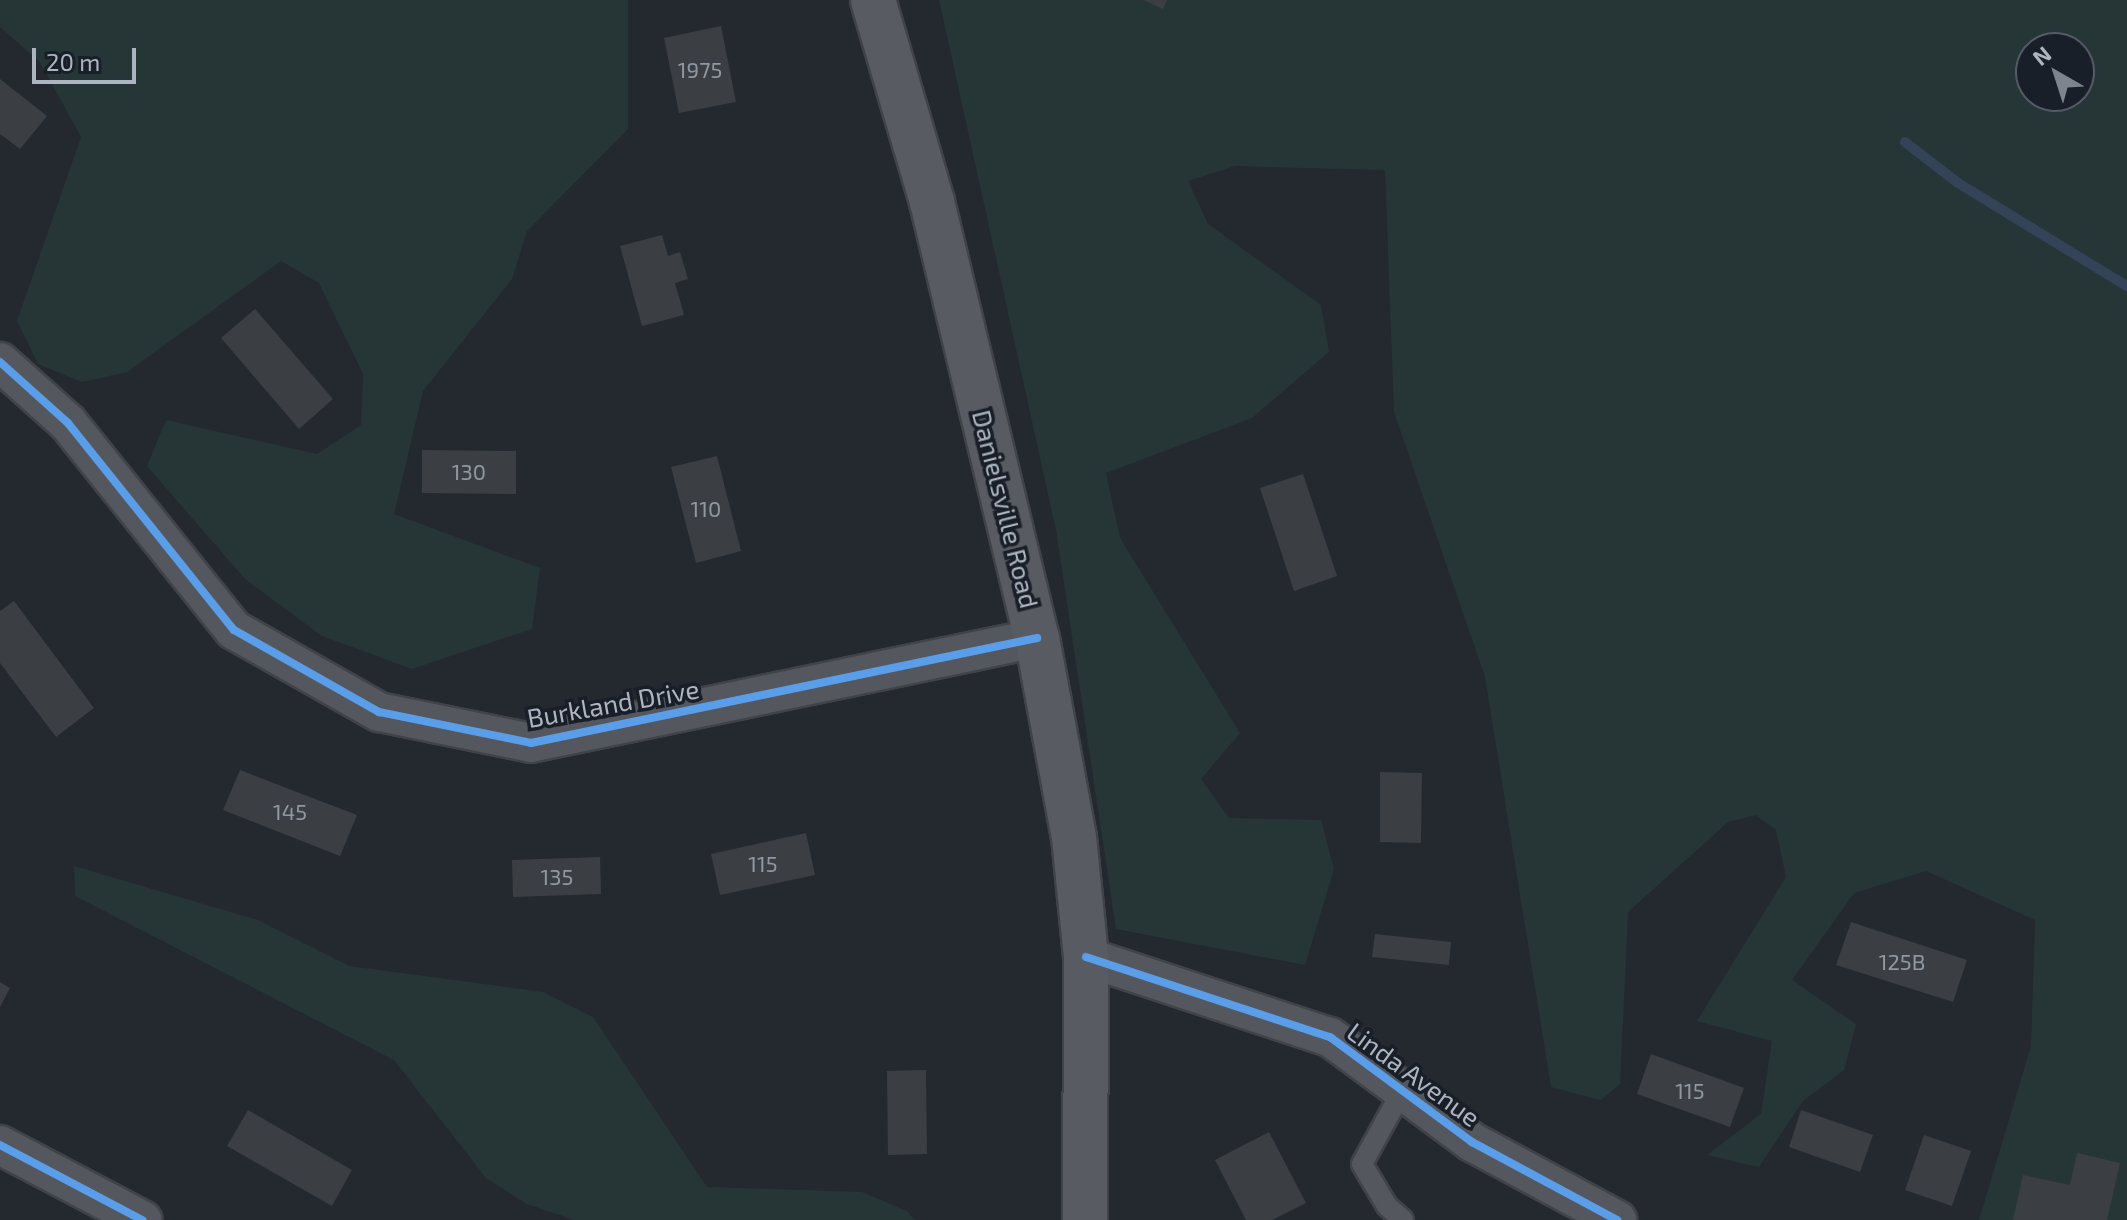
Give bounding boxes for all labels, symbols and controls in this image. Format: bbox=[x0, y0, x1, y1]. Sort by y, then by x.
scale bar bbox=[36, 32, 140, 82]
north arrow bbox=[2015, 32, 2095, 112]
text: N bbox=[2027, 40, 2056, 70]
text: 20 m bbox=[46, 47, 100, 76]
house number: 1975 bbox=[678, 57, 722, 83]
street label: Danielsville Road bbox=[966, 407, 1046, 611]
house number: 130 bbox=[452, 459, 486, 485]
house number: 110 bbox=[691, 496, 721, 522]
street label: Burkland Drive bbox=[525, 673, 701, 733]
house number: 145 bbox=[273, 799, 307, 825]
house number: 115 bbox=[748, 851, 778, 877]
house number: 135 bbox=[541, 864, 573, 890]
house number: 125B bbox=[1879, 949, 1925, 975]
street label: Linda Avenue bbox=[1341, 1015, 1487, 1133]
house number: 115 bbox=[1675, 1078, 1705, 1104]

